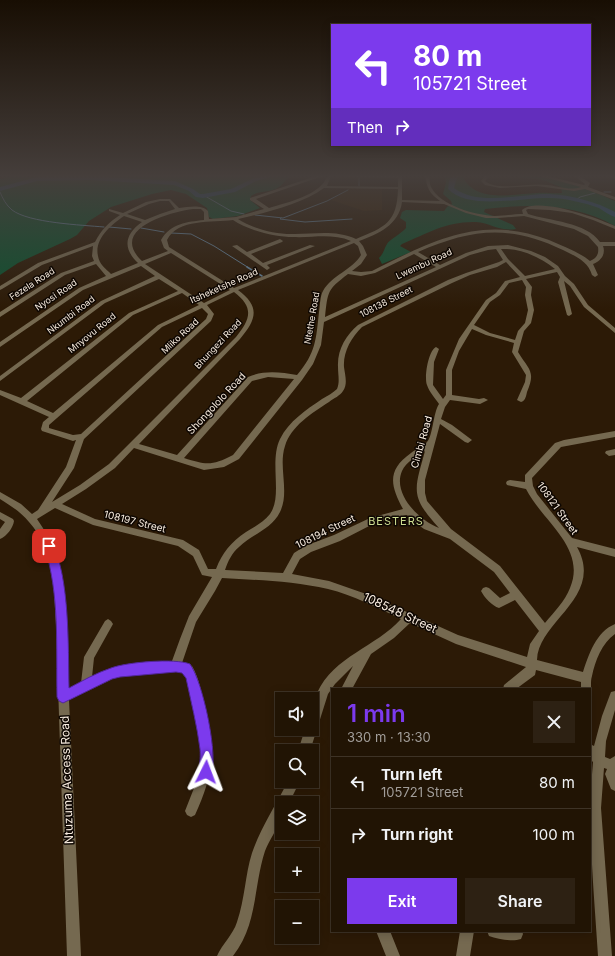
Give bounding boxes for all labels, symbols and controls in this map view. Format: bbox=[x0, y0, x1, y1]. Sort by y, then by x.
text: 80 m bbox=[413, 39, 482, 73]
icon: left bbox=[347, 40, 399, 92]
text: 105721 Street bbox=[413, 73, 527, 94]
icon: right bbox=[391, 116, 413, 138]
text: Then bbox=[347, 118, 383, 137]
street label: Lwembu Road bbox=[394, 246, 454, 281]
street label: Fezela Road bbox=[7, 265, 56, 302]
street label: Itsheketshe Road bbox=[188, 266, 259, 305]
street label: Nyosi Road bbox=[33, 277, 79, 313]
street label: 108138 Street bbox=[358, 284, 414, 320]
street label: Ntethe Road bbox=[302, 291, 322, 345]
street label: Nkumbi Road bbox=[45, 293, 97, 336]
street label: Mnyovu Road bbox=[66, 310, 118, 355]
street label: Mliko Road bbox=[159, 316, 201, 356]
street label: Bhungezi Road bbox=[192, 317, 243, 371]
street label: Shongololo Road bbox=[184, 370, 248, 436]
street label: Cimbi Road bbox=[408, 414, 434, 470]
street label: 108121 Street bbox=[535, 479, 581, 537]
street label: 108197 Street bbox=[103, 508, 168, 535]
street label: 108194 Street bbox=[293, 511, 357, 550]
district label: BESTERS bbox=[368, 514, 424, 528]
pin bbox=[32, 529, 66, 563]
icon: arrive bbox=[38, 535, 60, 557]
street label: 108548 Street bbox=[361, 589, 440, 636]
map controls bbox=[275, 692, 319, 944]
button: sound bbox=[275, 692, 319, 736]
text: 1 min bbox=[347, 699, 406, 728]
button: close bbox=[533, 701, 575, 743]
street label: Ntuzuma Access Road bbox=[57, 716, 76, 845]
text: 330 m · 13:30 bbox=[347, 729, 431, 745]
button: search bbox=[275, 744, 319, 788]
position arrow bbox=[185, 751, 227, 793]
text: Turn left bbox=[381, 765, 442, 784]
icon: left bbox=[347, 772, 369, 794]
text: 80 m bbox=[539, 773, 575, 792]
text: 105721 Street bbox=[381, 784, 463, 800]
button: layers bbox=[275, 796, 319, 840]
icon: right bbox=[347, 824, 369, 846]
text: Turn right bbox=[381, 825, 453, 844]
text: 100 m bbox=[533, 825, 575, 844]
button: + bbox=[275, 848, 319, 892]
button: Exit bbox=[347, 878, 457, 924]
button: Share bbox=[465, 878, 575, 924]
button: − bbox=[275, 900, 319, 944]

